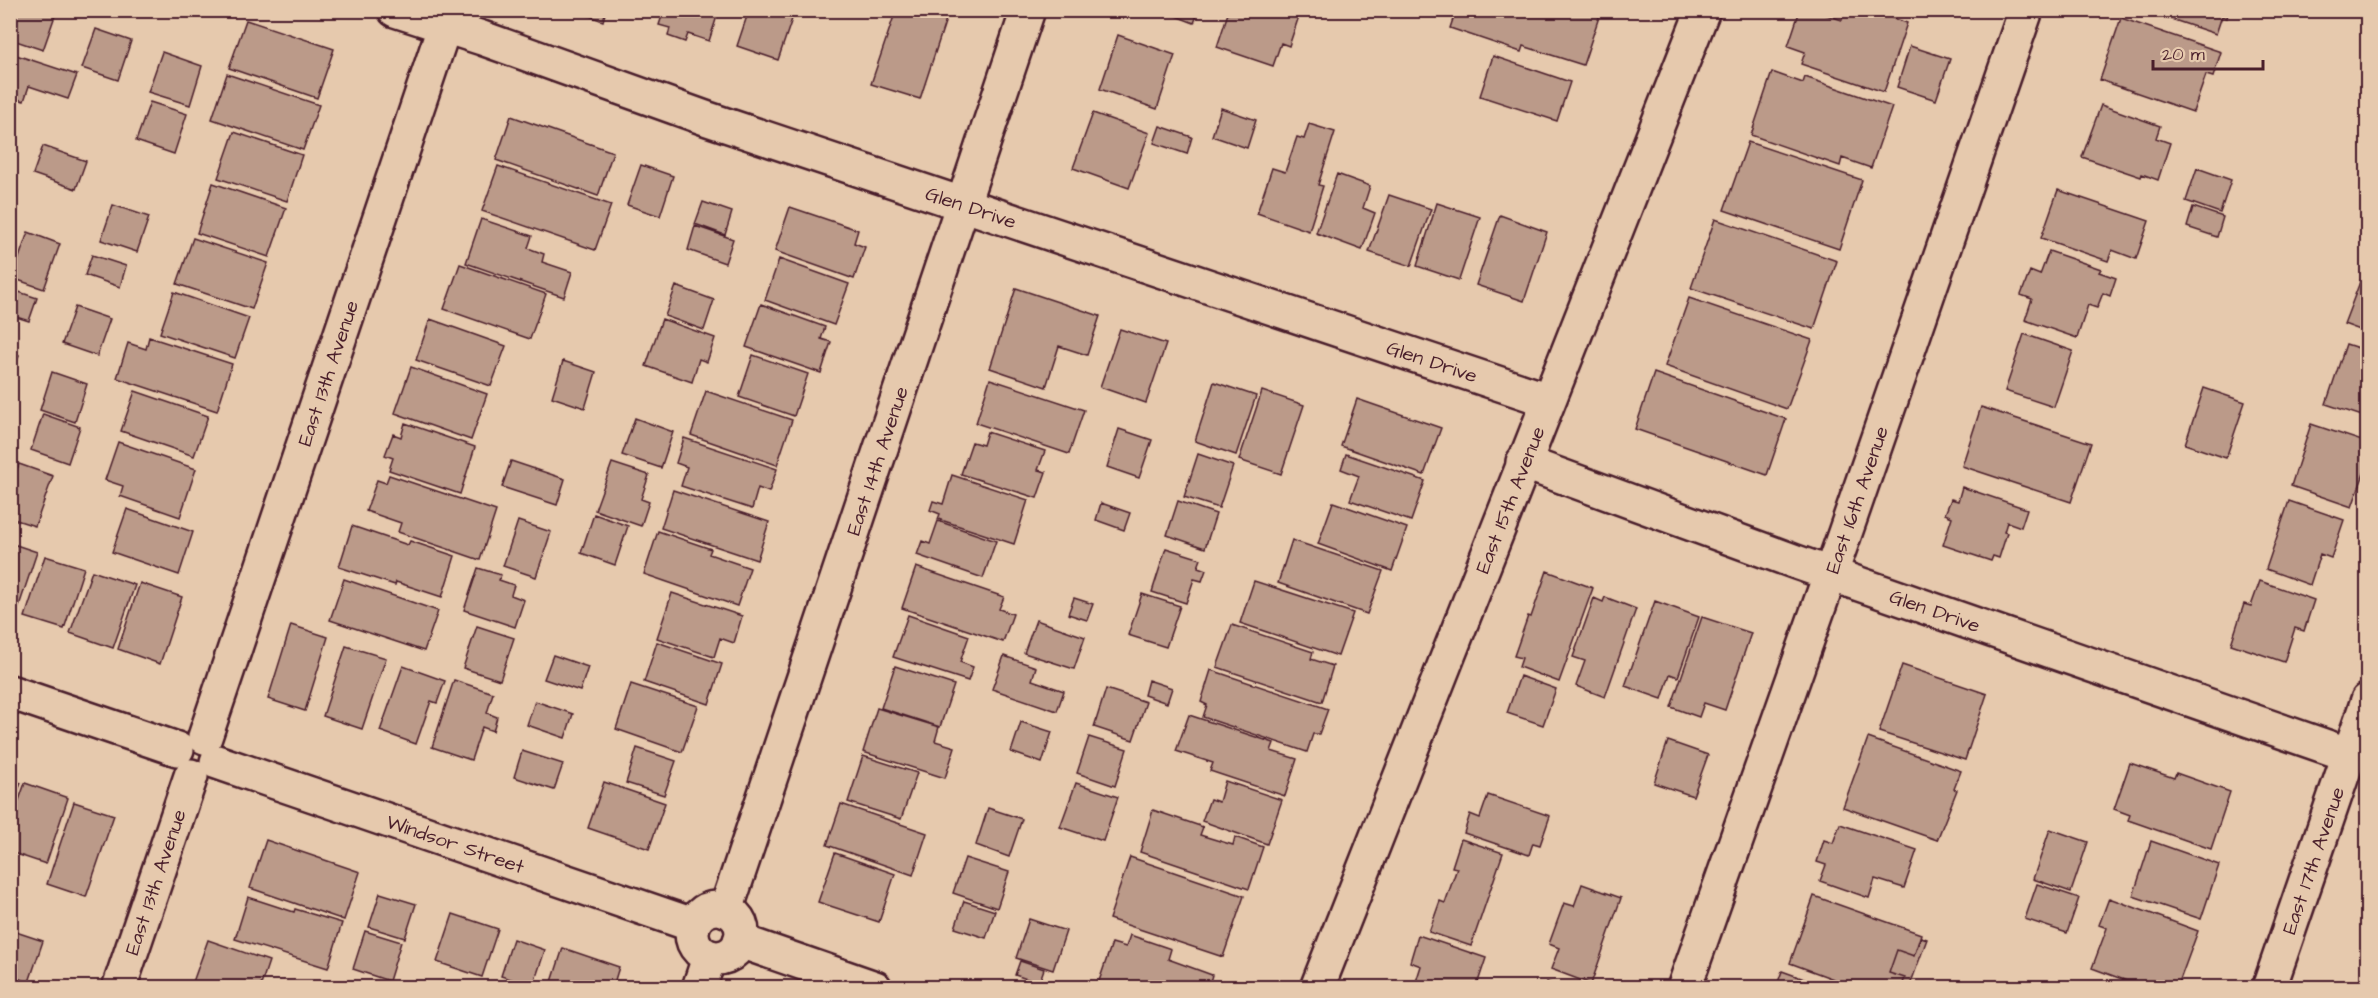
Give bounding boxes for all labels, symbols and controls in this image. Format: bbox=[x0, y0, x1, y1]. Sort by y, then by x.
scale bar bbox=[2153, 33, 2262, 71]
text: 20 m bbox=[2162, 42, 2205, 67]
street label: Glen Drive bbox=[922, 180, 1020, 236]
street label: East 13th Avenue bbox=[291, 297, 366, 450]
street label: Glen Drive bbox=[1383, 334, 1481, 390]
street label: East 14th Avenue bbox=[840, 383, 916, 539]
street label: East 15th Avenue bbox=[1469, 422, 1552, 578]
street label: East 16th Avenue bbox=[1819, 422, 1896, 577]
street label: Glen Drive bbox=[1886, 583, 1984, 640]
street label: East 17th Avenue bbox=[2276, 783, 2352, 938]
street label: East 13th Avenue bbox=[118, 806, 194, 959]
street label: Windsor Street bbox=[382, 808, 528, 881]

